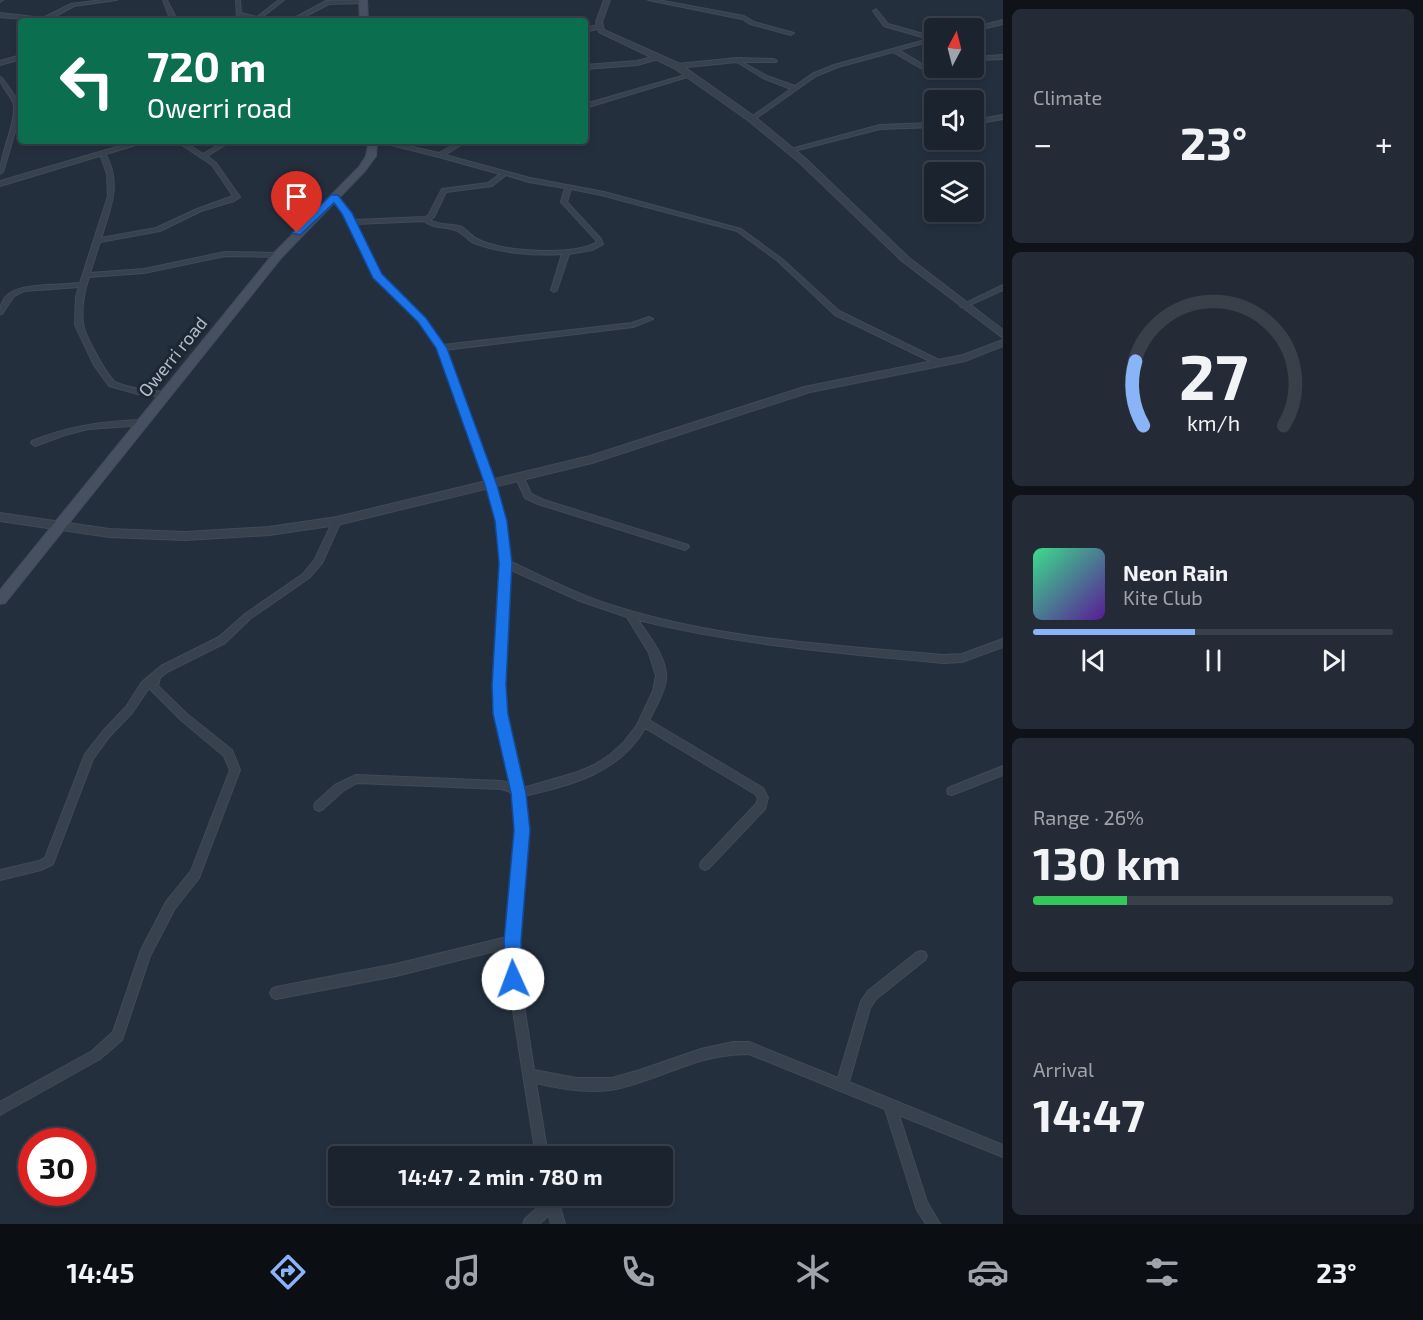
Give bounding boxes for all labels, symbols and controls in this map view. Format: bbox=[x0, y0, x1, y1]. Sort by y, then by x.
north arrow bbox=[924, 18, 984, 78]
map controls bbox=[924, 18, 984, 222]
text: 720 m bbox=[147, 40, 266, 90]
icon: left bbox=[48, 42, 126, 120]
text: Climate bbox=[1033, 85, 1102, 109]
button: sound bbox=[924, 90, 984, 150]
text: Owerri road bbox=[147, 91, 292, 123]
text: 23° bbox=[1180, 115, 1247, 169]
text: − bbox=[1033, 123, 1052, 163]
text: + bbox=[1375, 123, 1393, 163]
button: layers bbox=[924, 162, 984, 222]
pin bbox=[271, 171, 322, 233]
icon: arrive bbox=[280, 180, 313, 213]
street label: Owerri road bbox=[133, 312, 211, 401]
text: 27 bbox=[1178, 338, 1248, 413]
text: km/h bbox=[1186, 410, 1240, 435]
text: Neon Rain bbox=[1123, 559, 1228, 585]
text: Kite Club bbox=[1123, 585, 1203, 609]
icon: previous bbox=[1077, 644, 1110, 677]
icon: pause bbox=[1197, 644, 1230, 677]
icon: next bbox=[1317, 644, 1350, 677]
text: Range · 26% bbox=[1033, 805, 1144, 829]
text: 130 km bbox=[1033, 835, 1181, 889]
position arrow bbox=[481, 947, 545, 1011]
text: Arrival bbox=[1033, 1057, 1094, 1081]
text: 14:47 bbox=[1033, 1087, 1145, 1141]
speed limit sign: 30 bbox=[18, 1128, 96, 1206]
text: 14:47 · 2 min · 780 m bbox=[398, 1163, 603, 1189]
icon: directions bbox=[267, 1251, 309, 1293]
icon: music bbox=[442, 1251, 484, 1293]
icon: phone bbox=[617, 1251, 659, 1293]
icon: climate bbox=[792, 1251, 834, 1293]
icon: car bbox=[967, 1251, 1009, 1293]
icon: filters bbox=[1141, 1251, 1183, 1293]
text: 14:45 bbox=[66, 1256, 134, 1288]
text: 23° bbox=[1316, 1256, 1357, 1288]

